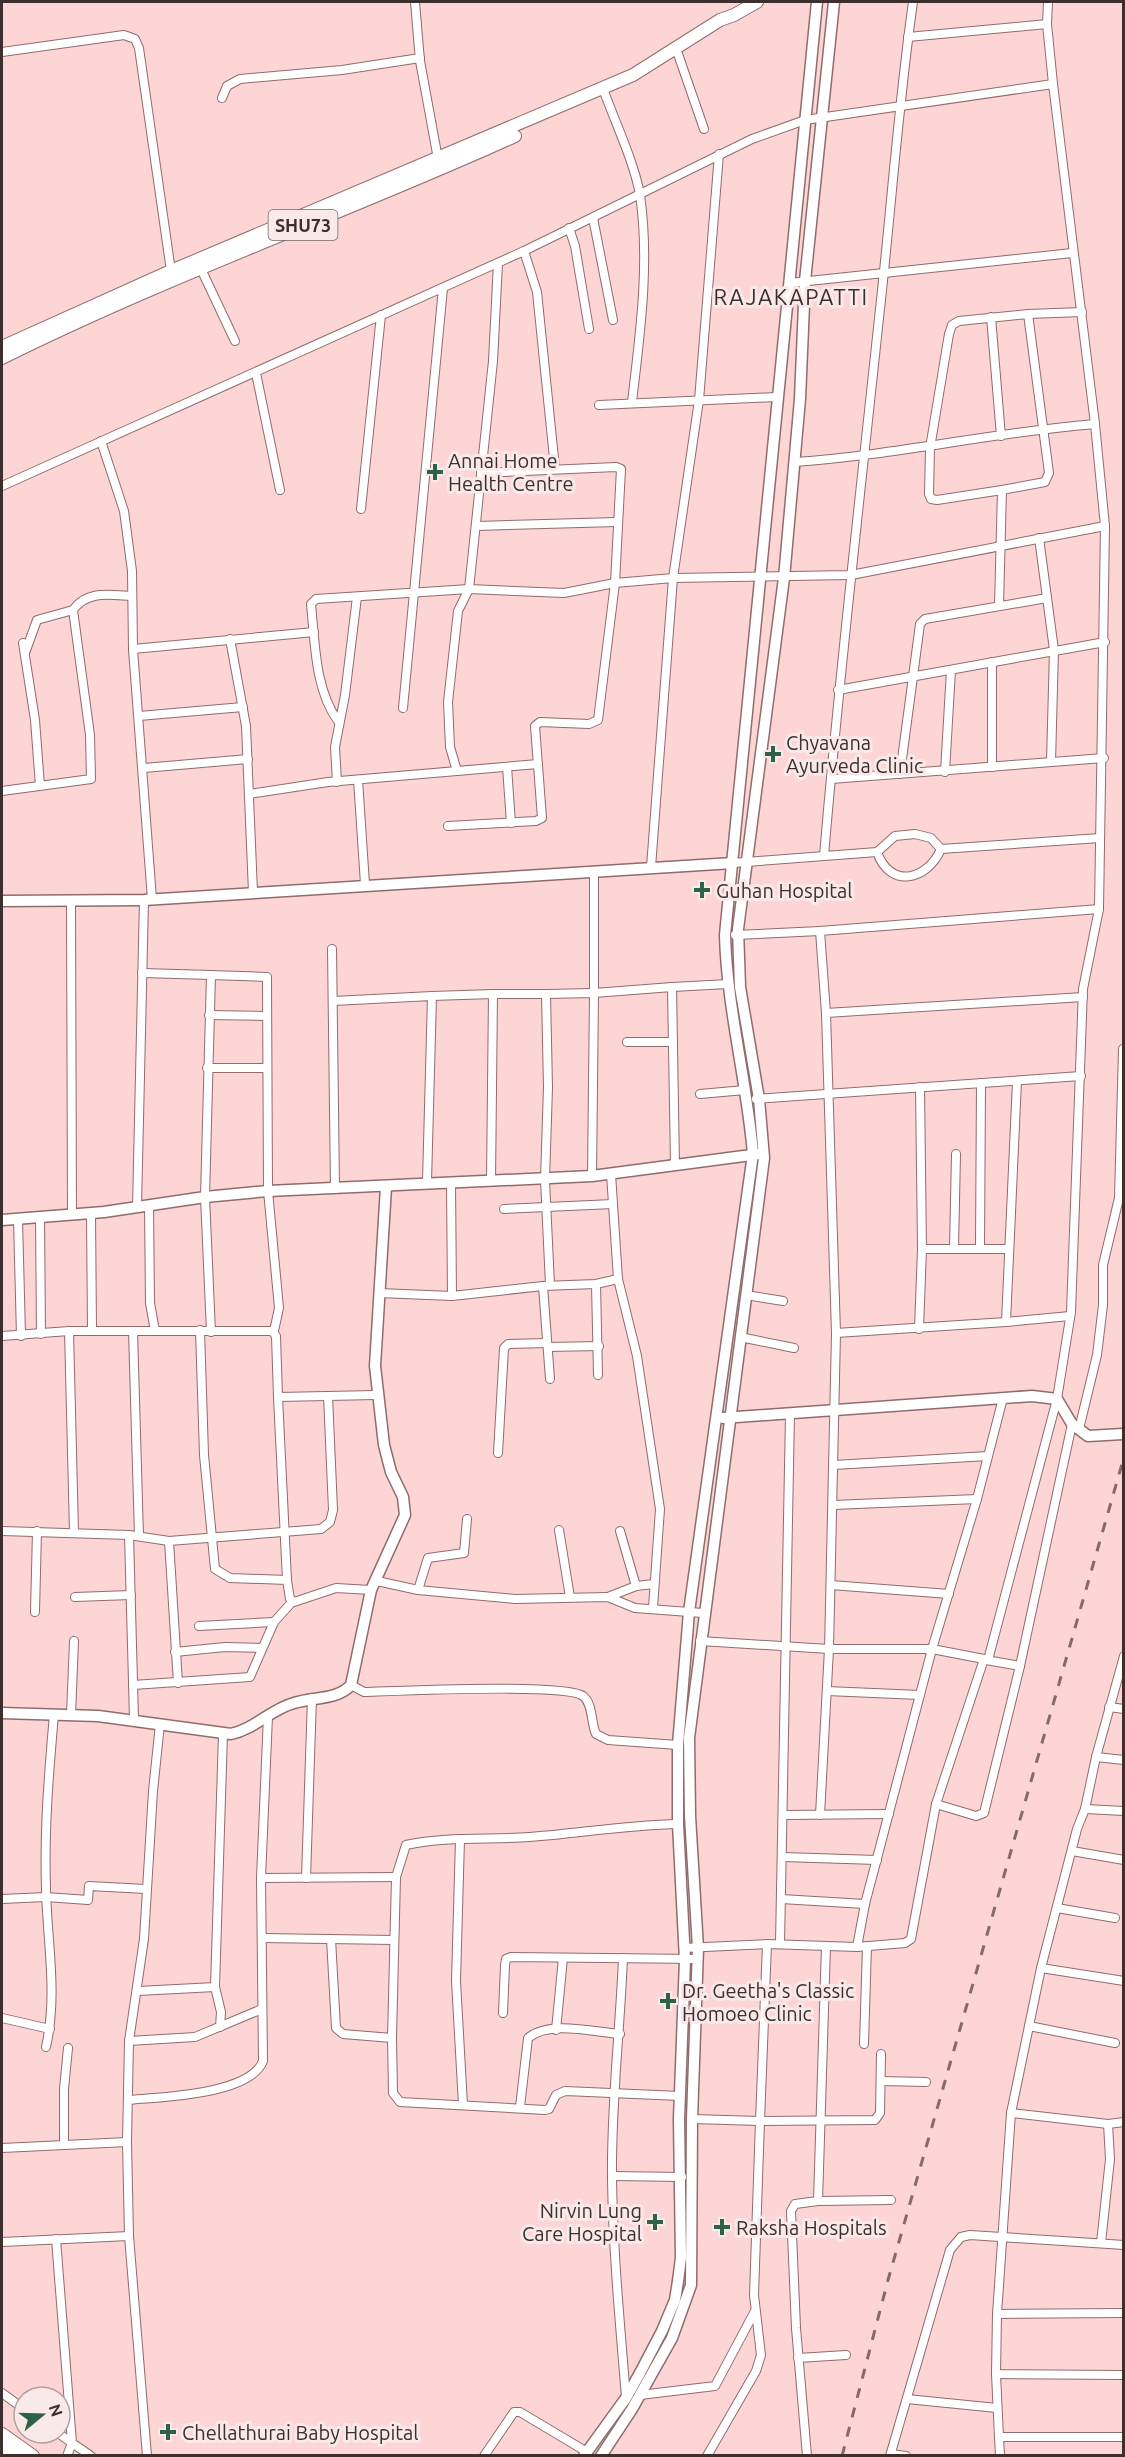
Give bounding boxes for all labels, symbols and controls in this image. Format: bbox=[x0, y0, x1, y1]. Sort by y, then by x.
road number: SHU73 bbox=[268, 210, 338, 240]
district label: RAJAKAPATTI bbox=[713, 284, 869, 309]
place label: Annai Home Health Centre bbox=[448, 449, 574, 495]
marker: Annai Home Health Centre bbox=[426, 463, 444, 481]
place label: Chyavana Ayurveda Clinic bbox=[786, 731, 923, 777]
marker: Chyavana Ayurveda Clinic bbox=[764, 745, 782, 763]
place label: Guhan Hospital bbox=[716, 879, 853, 902]
marker: Guhan Hospital bbox=[693, 881, 711, 899]
place label: Dr. Geetha's Classic Homoeo Clinic bbox=[682, 1979, 854, 2025]
marker: Dr. Geetha's Classic Homoeo Clinic bbox=[659, 1992, 677, 2010]
place label: Nirvin Lung Care Hospital bbox=[522, 2199, 642, 2245]
marker: Nirvin Lung Care Hospital bbox=[646, 2213, 664, 2231]
place label: Raksha Hospitals bbox=[736, 2216, 887, 2239]
marker: Raksha Hospitals bbox=[713, 2218, 731, 2236]
north arrow bbox=[12, 2385, 72, 2445]
text: N bbox=[46, 2402, 67, 2419]
place label: Chellathurai Baby Hospital bbox=[182, 2421, 419, 2444]
marker: Chellathurai Baby Hospital bbox=[159, 2423, 177, 2441]

